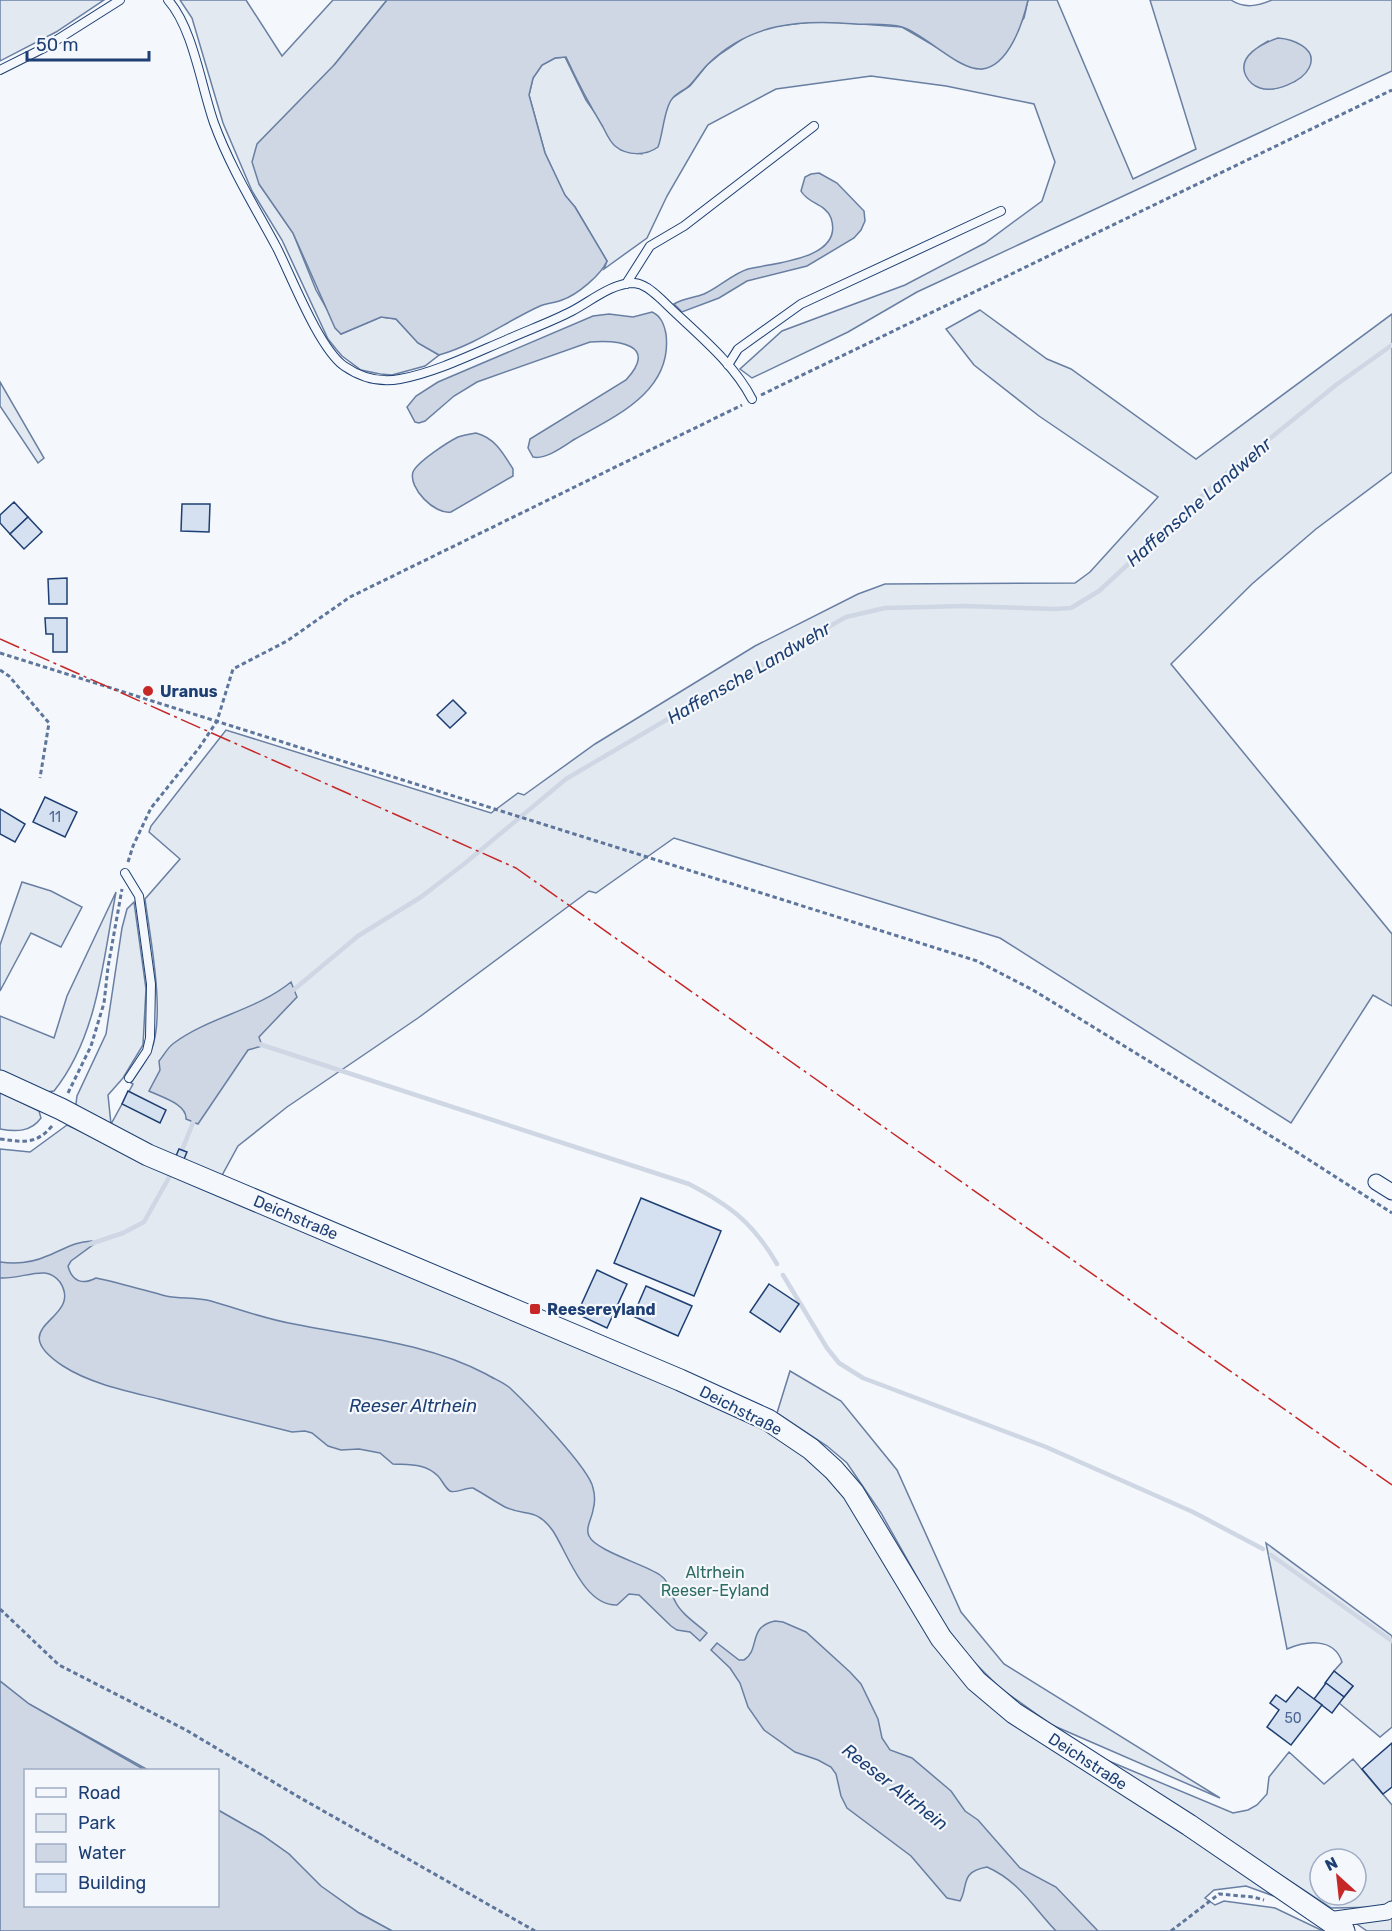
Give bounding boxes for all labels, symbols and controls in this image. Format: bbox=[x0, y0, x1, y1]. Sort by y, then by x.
scale bar bbox=[27, 24, 148, 62]
text: 50 m bbox=[36, 34, 79, 56]
water label: Haffensche Landwehr bbox=[1122, 432, 1277, 571]
water label: Haffensche Landwehr bbox=[663, 617, 836, 729]
place label: Uranus bbox=[160, 682, 218, 701]
marker: Uranus bbox=[141, 684, 155, 698]
house number: 11 bbox=[49, 809, 61, 826]
street label: Deichstraße bbox=[251, 1191, 341, 1244]
place label: Reesereyland bbox=[547, 1300, 656, 1319]
marker: Reesereyland bbox=[528, 1302, 542, 1316]
street label: Deichstraße bbox=[696, 1382, 785, 1439]
water label: Reeser Altrhein bbox=[349, 1395, 477, 1417]
park label: Altrhein Reeser-Eyland bbox=[661, 1563, 769, 1600]
house number: 50 bbox=[1284, 1710, 1302, 1727]
street label: Deichstraße bbox=[1045, 1729, 1131, 1794]
water label: Reeser Altrhein bbox=[838, 1739, 952, 1835]
legend bbox=[24, 1769, 219, 1907]
text: Road bbox=[78, 1782, 121, 1804]
text: Park bbox=[78, 1812, 116, 1834]
text: Water bbox=[78, 1842, 126, 1864]
north arrow bbox=[1308, 1847, 1368, 1907]
text: N bbox=[1322, 1853, 1341, 1875]
text: Building bbox=[78, 1872, 146, 1894]

